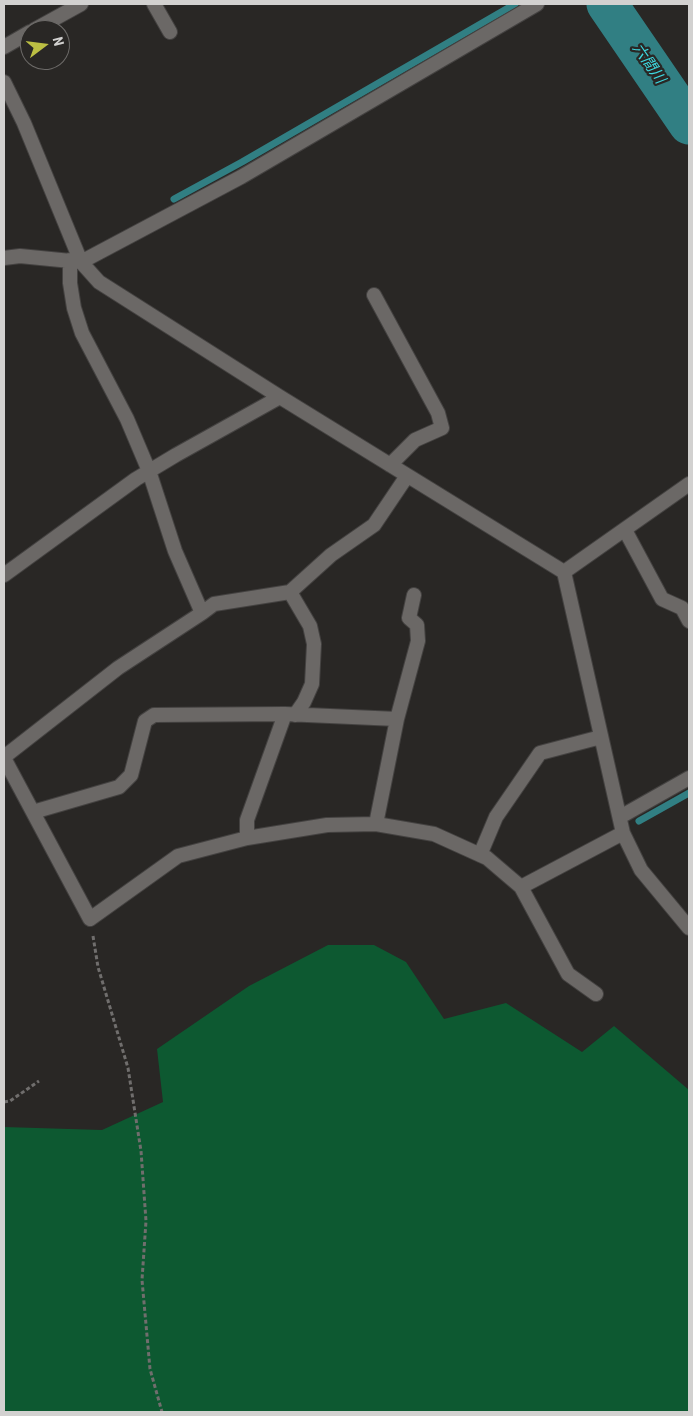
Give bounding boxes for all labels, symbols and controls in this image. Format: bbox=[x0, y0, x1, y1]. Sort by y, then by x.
north arrow bbox=[20, 20, 70, 70]
text: N bbox=[50, 35, 67, 48]
water label: 六間川 bbox=[628, 40, 668, 88]

